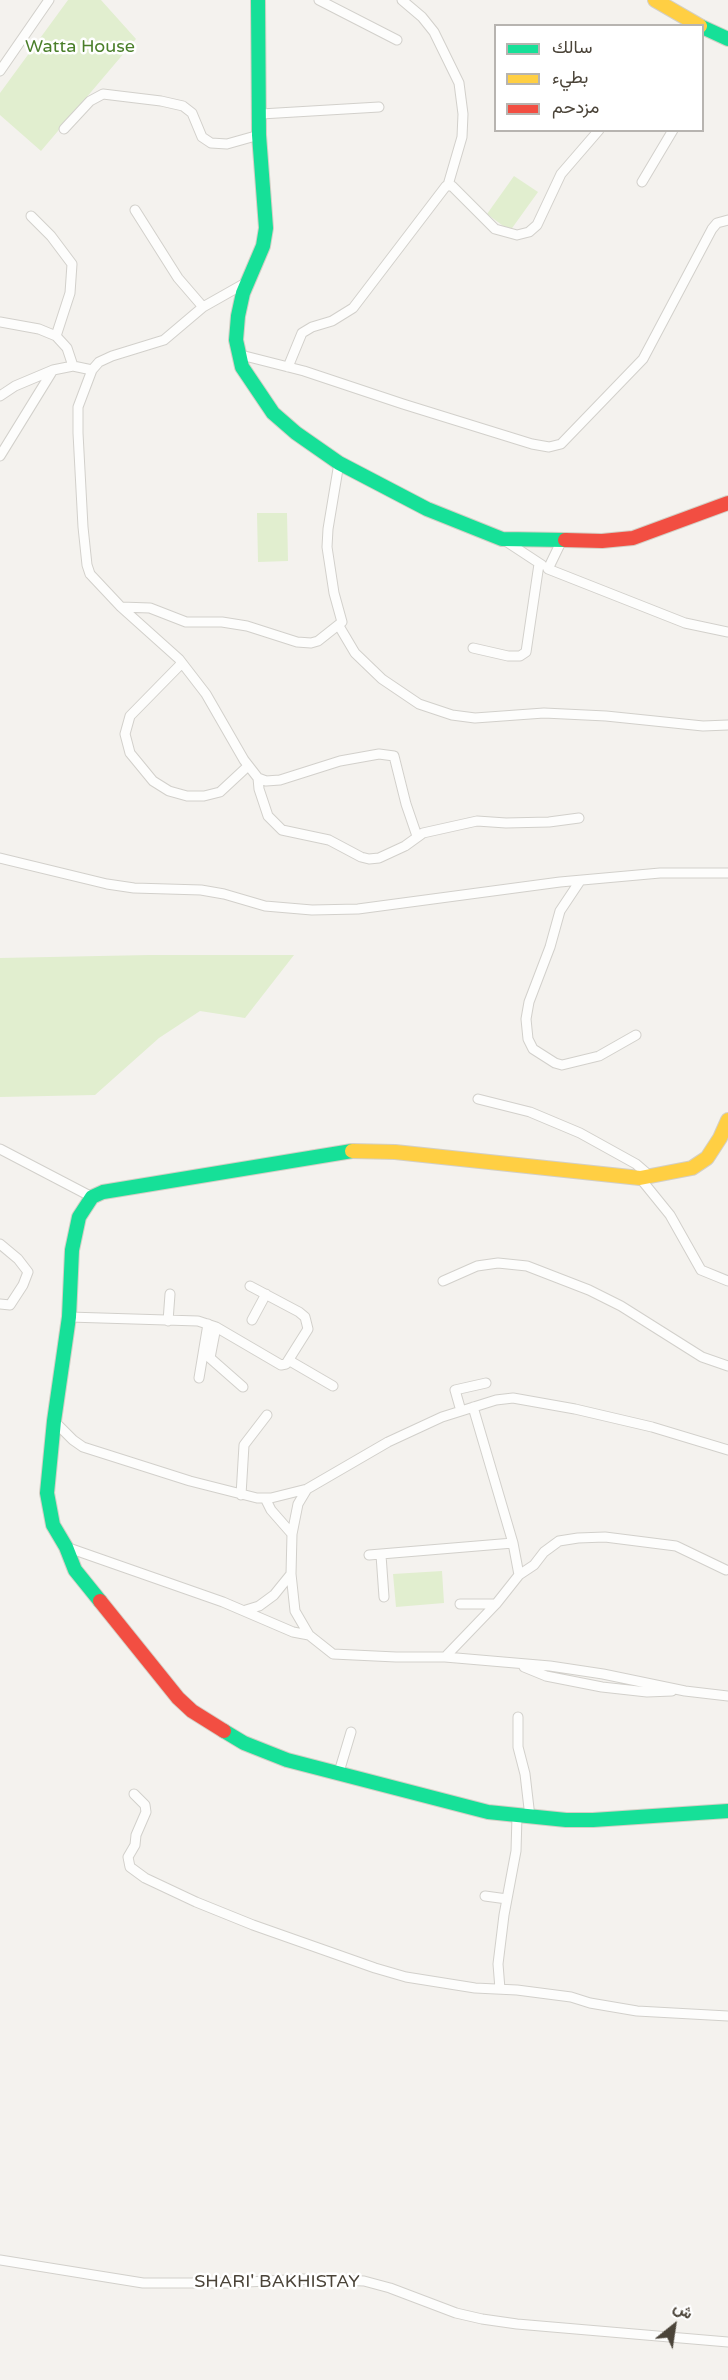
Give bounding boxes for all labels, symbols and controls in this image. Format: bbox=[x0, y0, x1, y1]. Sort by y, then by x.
legend bbox=[494, 24, 704, 132]
park label: Watta House bbox=[25, 36, 135, 58]
text: سالك bbox=[552, 36, 592, 58]
text: بطيء bbox=[552, 66, 588, 88]
text: مزدحم bbox=[552, 96, 599, 118]
street label: SHARI' BAKHISTAY bbox=[194, 2271, 360, 2293]
north arrow bbox=[644, 2296, 704, 2356]
text: ش bbox=[670, 2297, 696, 2324]

